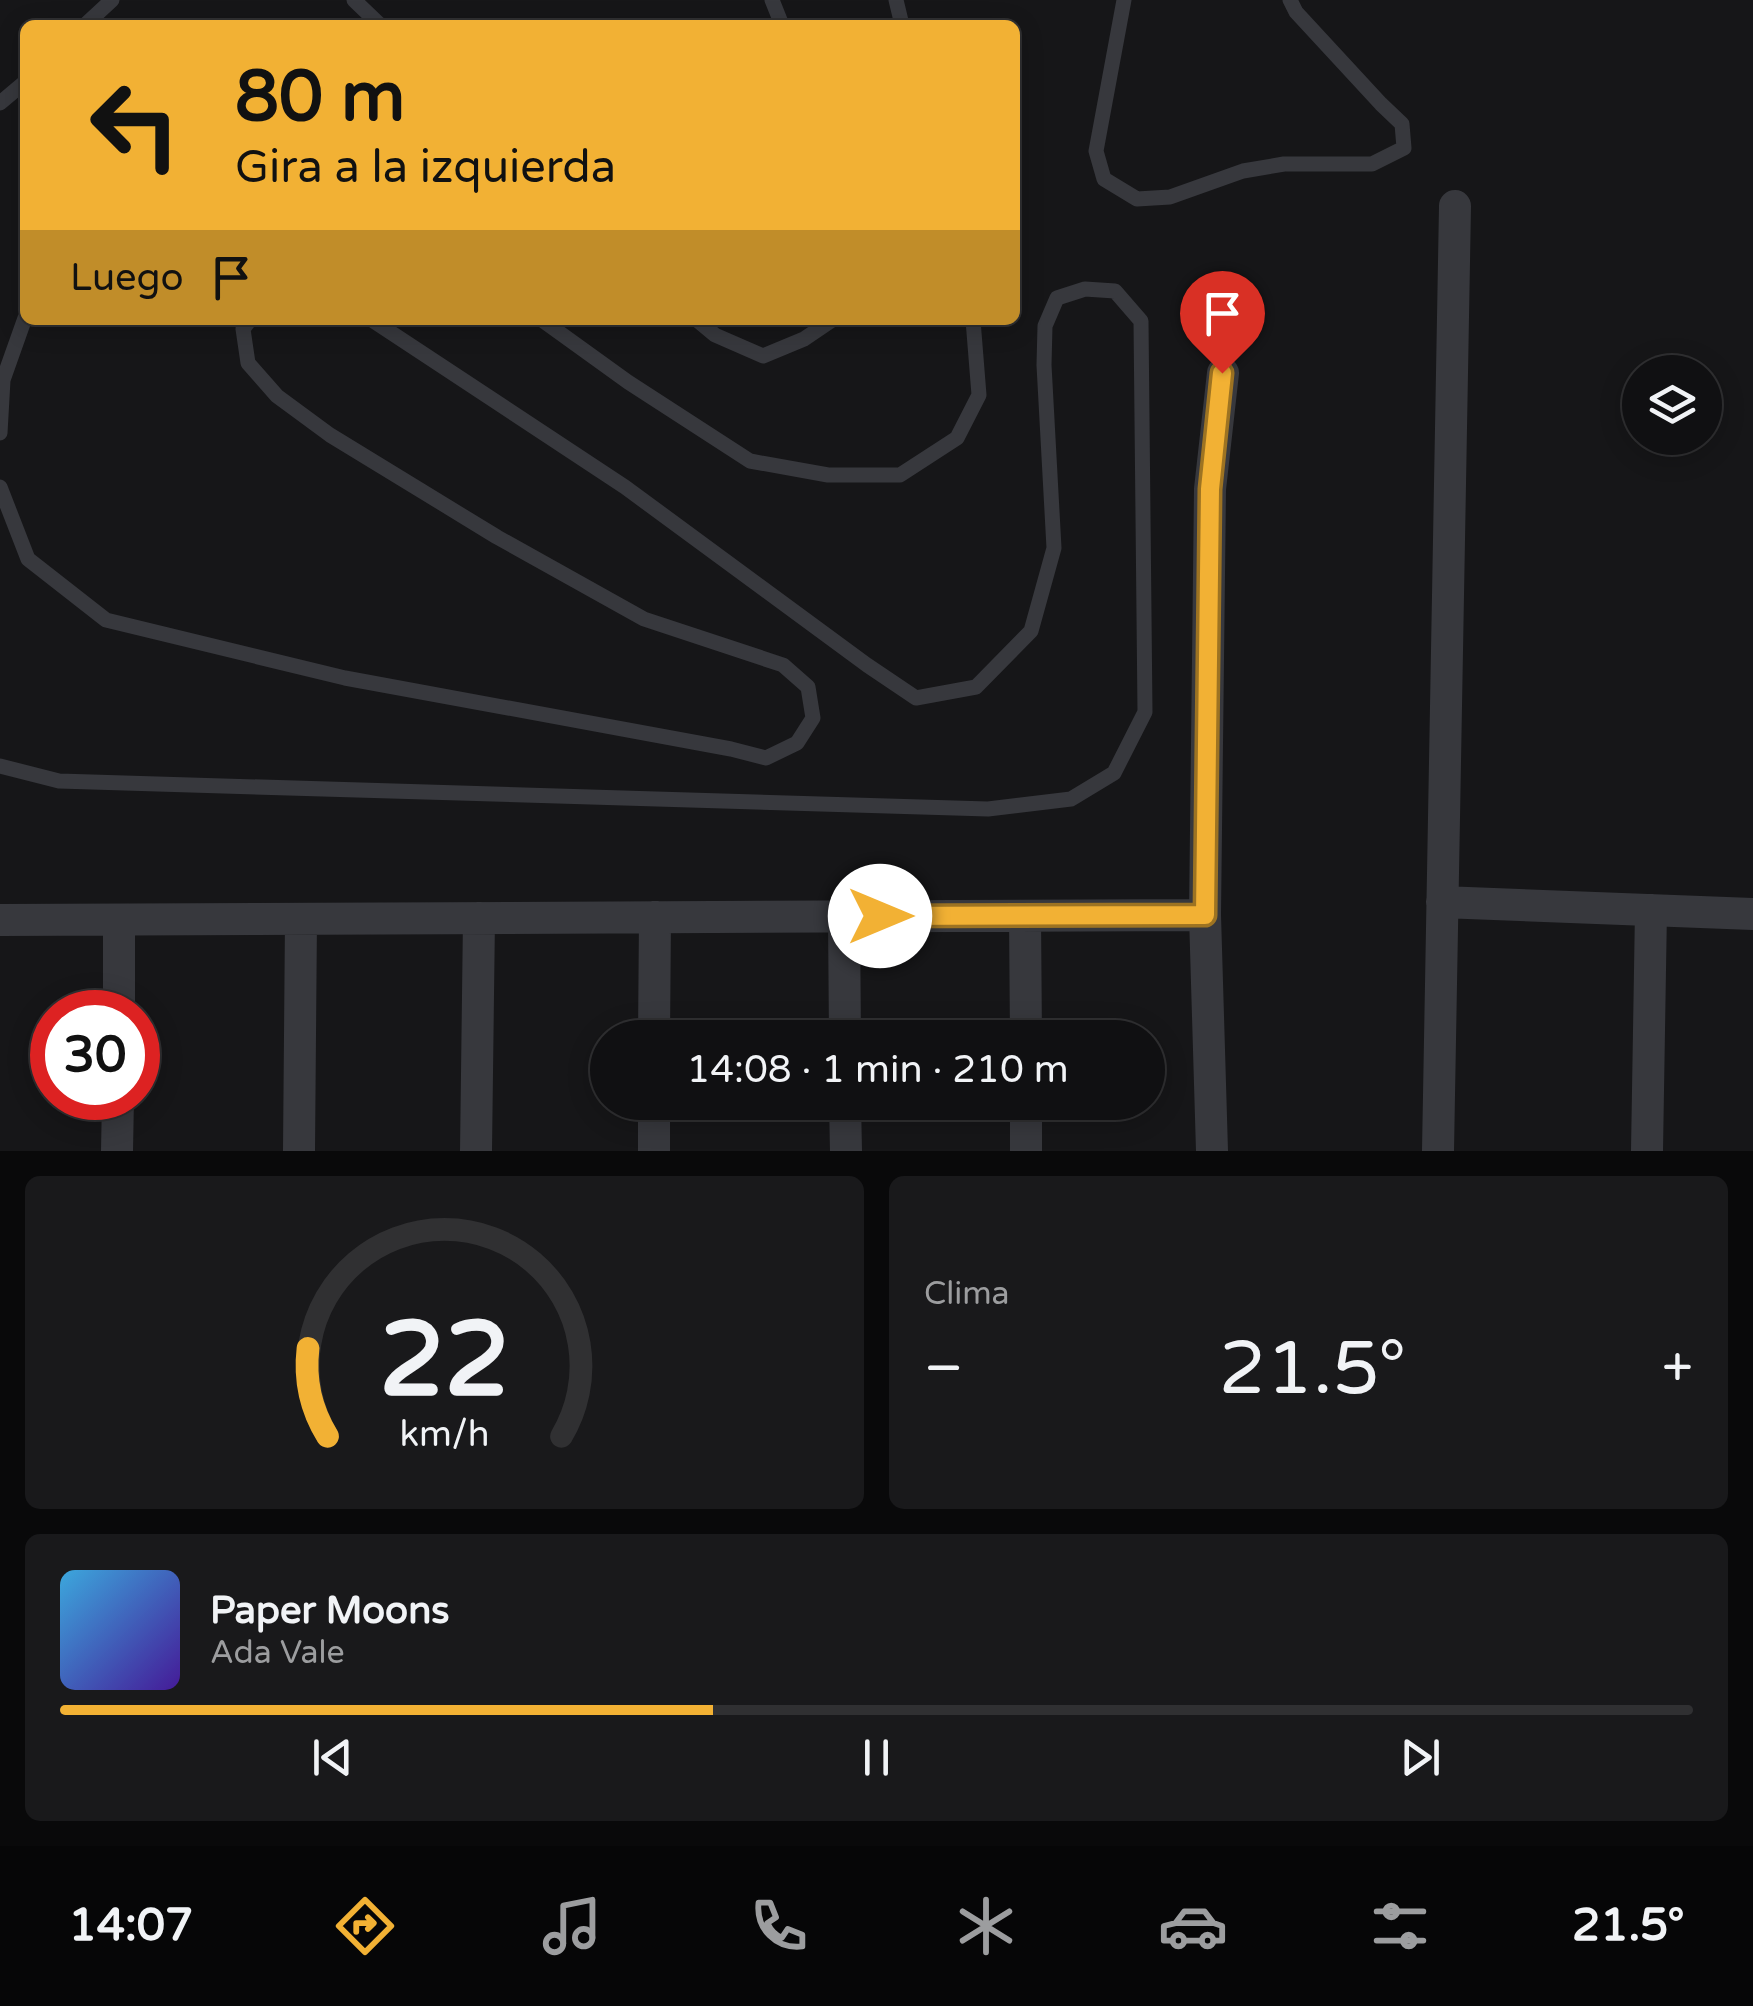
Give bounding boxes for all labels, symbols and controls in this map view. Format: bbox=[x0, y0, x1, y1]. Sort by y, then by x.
text: 80 m bbox=[235, 56, 405, 140]
icon: left bbox=[70, 60, 200, 190]
text: Gira a la izquierda bbox=[235, 141, 616, 195]
icon: arrive bbox=[204, 250, 259, 305]
text: Luego bbox=[70, 255, 184, 301]
pin bbox=[1180, 271, 1265, 374]
icon: arrive bbox=[1195, 286, 1250, 341]
map controls bbox=[1622, 355, 1722, 455]
button: layers bbox=[1622, 355, 1722, 455]
position arrow bbox=[828, 864, 932, 968]
speed limit sign: 30 bbox=[30, 990, 160, 1120]
text: 14:08 · 1 min · 210 m bbox=[686, 1047, 1069, 1093]
text: Clima bbox=[924, 1275, 1010, 1313]
text: 22 bbox=[379, 1299, 510, 1424]
text: 21.5° bbox=[1219, 1324, 1406, 1414]
text: − bbox=[924, 1336, 963, 1402]
text: + bbox=[1662, 1336, 1693, 1402]
text: km/h bbox=[400, 1413, 489, 1456]
text: Paper Moons bbox=[210, 1588, 450, 1634]
text: Ada Vale bbox=[210, 1634, 345, 1672]
icon: previous bbox=[305, 1730, 360, 1785]
icon: pause bbox=[849, 1730, 904, 1785]
icon: next bbox=[1393, 1730, 1448, 1785]
icon: directions bbox=[330, 1891, 400, 1961]
icon: music bbox=[537, 1891, 607, 1961]
icon: phone bbox=[744, 1891, 814, 1961]
icon: climate bbox=[951, 1891, 1021, 1961]
icon: car bbox=[1158, 1891, 1228, 1961]
icon: filters bbox=[1365, 1891, 1435, 1961]
text: 14:07 bbox=[68, 1899, 193, 1953]
text: 21.5° bbox=[1572, 1899, 1684, 1953]

